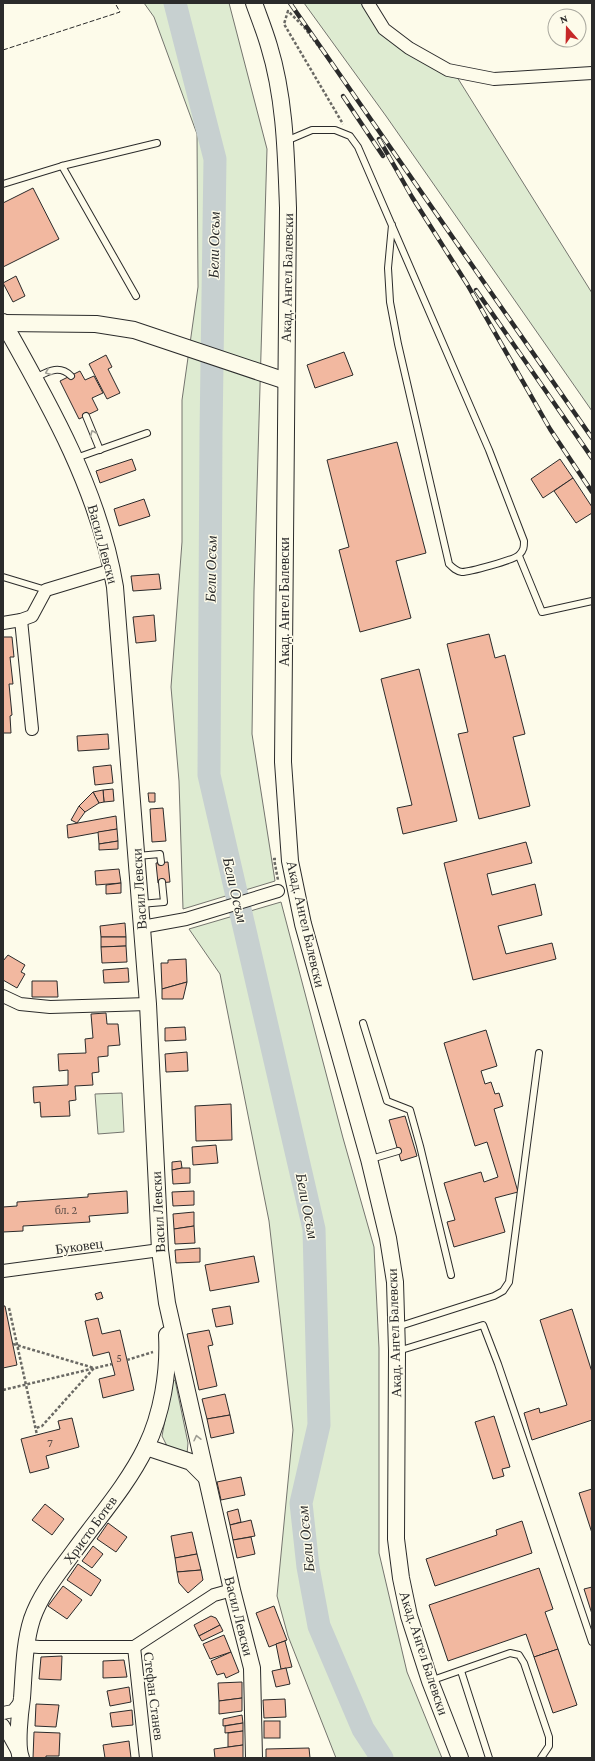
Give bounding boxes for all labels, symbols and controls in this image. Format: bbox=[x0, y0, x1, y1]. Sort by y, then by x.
north arrow bbox=[547, 8, 587, 48]
text: N bbox=[558, 12, 570, 26]
water label: Бели Осъм bbox=[205, 211, 223, 279]
street label: Акад. Ангел Балевски bbox=[278, 213, 296, 343]
one-way arrow bbox=[45, 367, 52, 375]
one-way arrow bbox=[90, 429, 98, 437]
street label: Васил Левски bbox=[85, 503, 121, 586]
water label: Бели Осъм bbox=[202, 535, 220, 603]
street label: Акад. Ангел Балевски bbox=[276, 537, 292, 667]
street label: Васил Левски bbox=[128, 847, 150, 930]
water label: Бели Осъм bbox=[219, 855, 250, 925]
street label: Акад. Ангел Балевски bbox=[284, 859, 328, 989]
street label: Васил Левски bbox=[148, 1170, 168, 1253]
water label: Бели Осъм bbox=[293, 1171, 321, 1241]
house number: бл. 2 bbox=[55, 1203, 78, 1217]
street label: Буковец bbox=[54, 1235, 104, 1257]
street label: Акад. Ангел Балевски bbox=[384, 1268, 404, 1398]
house number: 5 bbox=[116, 1351, 122, 1365]
one-way arrow bbox=[193, 1435, 201, 1441]
house number: 7 bbox=[47, 1436, 53, 1450]
street label: Христо Ботев bbox=[60, 1493, 120, 1567]
water label: Бели Осъм bbox=[295, 1505, 318, 1574]
street label: Васил Левски bbox=[221, 1575, 257, 1658]
street label: Акад. Ангел Балевски bbox=[396, 1589, 452, 1718]
street label: Стефан Станев bbox=[141, 1651, 167, 1742]

